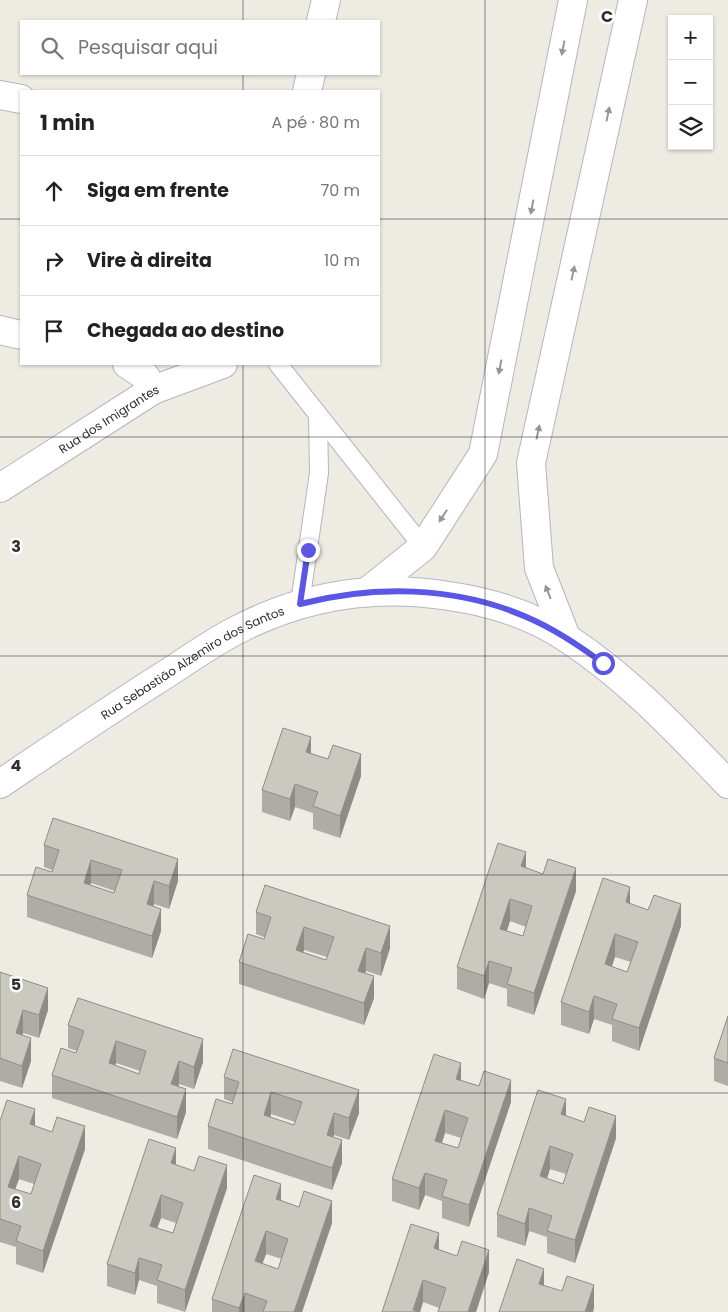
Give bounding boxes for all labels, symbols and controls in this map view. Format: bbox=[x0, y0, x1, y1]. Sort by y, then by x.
text: C bbox=[601, 5, 613, 28]
map controls bbox=[668, 15, 713, 150]
button: + bbox=[668, 15, 713, 60]
search box bbox=[20, 20, 380, 75]
icon: search bbox=[38, 34, 66, 62]
text: Pesquisar aqui bbox=[78, 34, 218, 61]
one-way arrow bbox=[559, 40, 567, 56]
button: − bbox=[668, 60, 713, 105]
button: layers bbox=[668, 105, 713, 150]
one-way arrow bbox=[604, 107, 612, 122]
text: 1 min bbox=[40, 108, 95, 137]
text: A pé · 80 m bbox=[271, 111, 360, 134]
icon: ahead bbox=[40, 177, 68, 205]
text: Siga em frente bbox=[87, 177, 229, 204]
text: 70 m bbox=[320, 179, 360, 202]
one-way arrow bbox=[528, 200, 536, 215]
icon: right bbox=[40, 247, 68, 275]
text: Vire à direita bbox=[87, 247, 212, 274]
text: 10 m bbox=[324, 249, 360, 272]
one-way arrow bbox=[569, 266, 577, 281]
icon: arrive bbox=[40, 317, 68, 345]
text: Chegada ao destino bbox=[87, 317, 284, 344]
one-way arrow bbox=[496, 359, 504, 375]
street label: Rua dos Imigrantes bbox=[55, 380, 161, 457]
one-way arrow bbox=[534, 424, 542, 439]
one-way arrow bbox=[438, 509, 448, 522]
text: 3 bbox=[11, 535, 21, 558]
route end bbox=[297, 539, 320, 562]
one-way arrow bbox=[544, 584, 551, 599]
street label: Rua Sebastião Alzemiro dos Santos bbox=[97, 602, 286, 723]
route start bbox=[592, 652, 615, 675]
text: 4 bbox=[11, 754, 22, 777]
text: 5 bbox=[11, 973, 21, 996]
text: 6 bbox=[11, 1191, 21, 1214]

